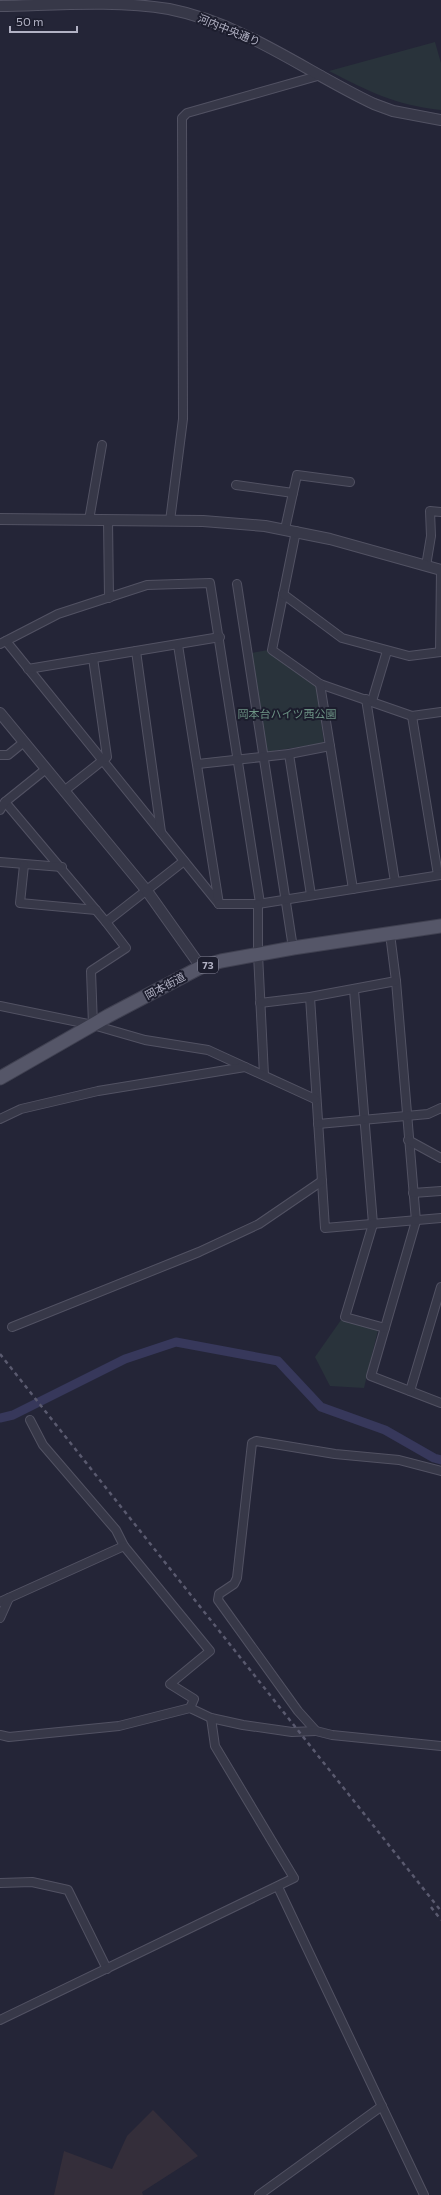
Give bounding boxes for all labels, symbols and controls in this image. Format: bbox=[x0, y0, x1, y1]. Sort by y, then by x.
scale bar bbox=[10, 8, 77, 34]
street label: 河内中央通り bbox=[196, 11, 262, 48]
text: 50 m bbox=[16, 14, 44, 28]
park label: 岡本台ハイツ西公園 bbox=[238, 707, 336, 720]
road number: 73 bbox=[198, 957, 218, 973]
street label: 岡本街道 bbox=[142, 969, 187, 1002]

